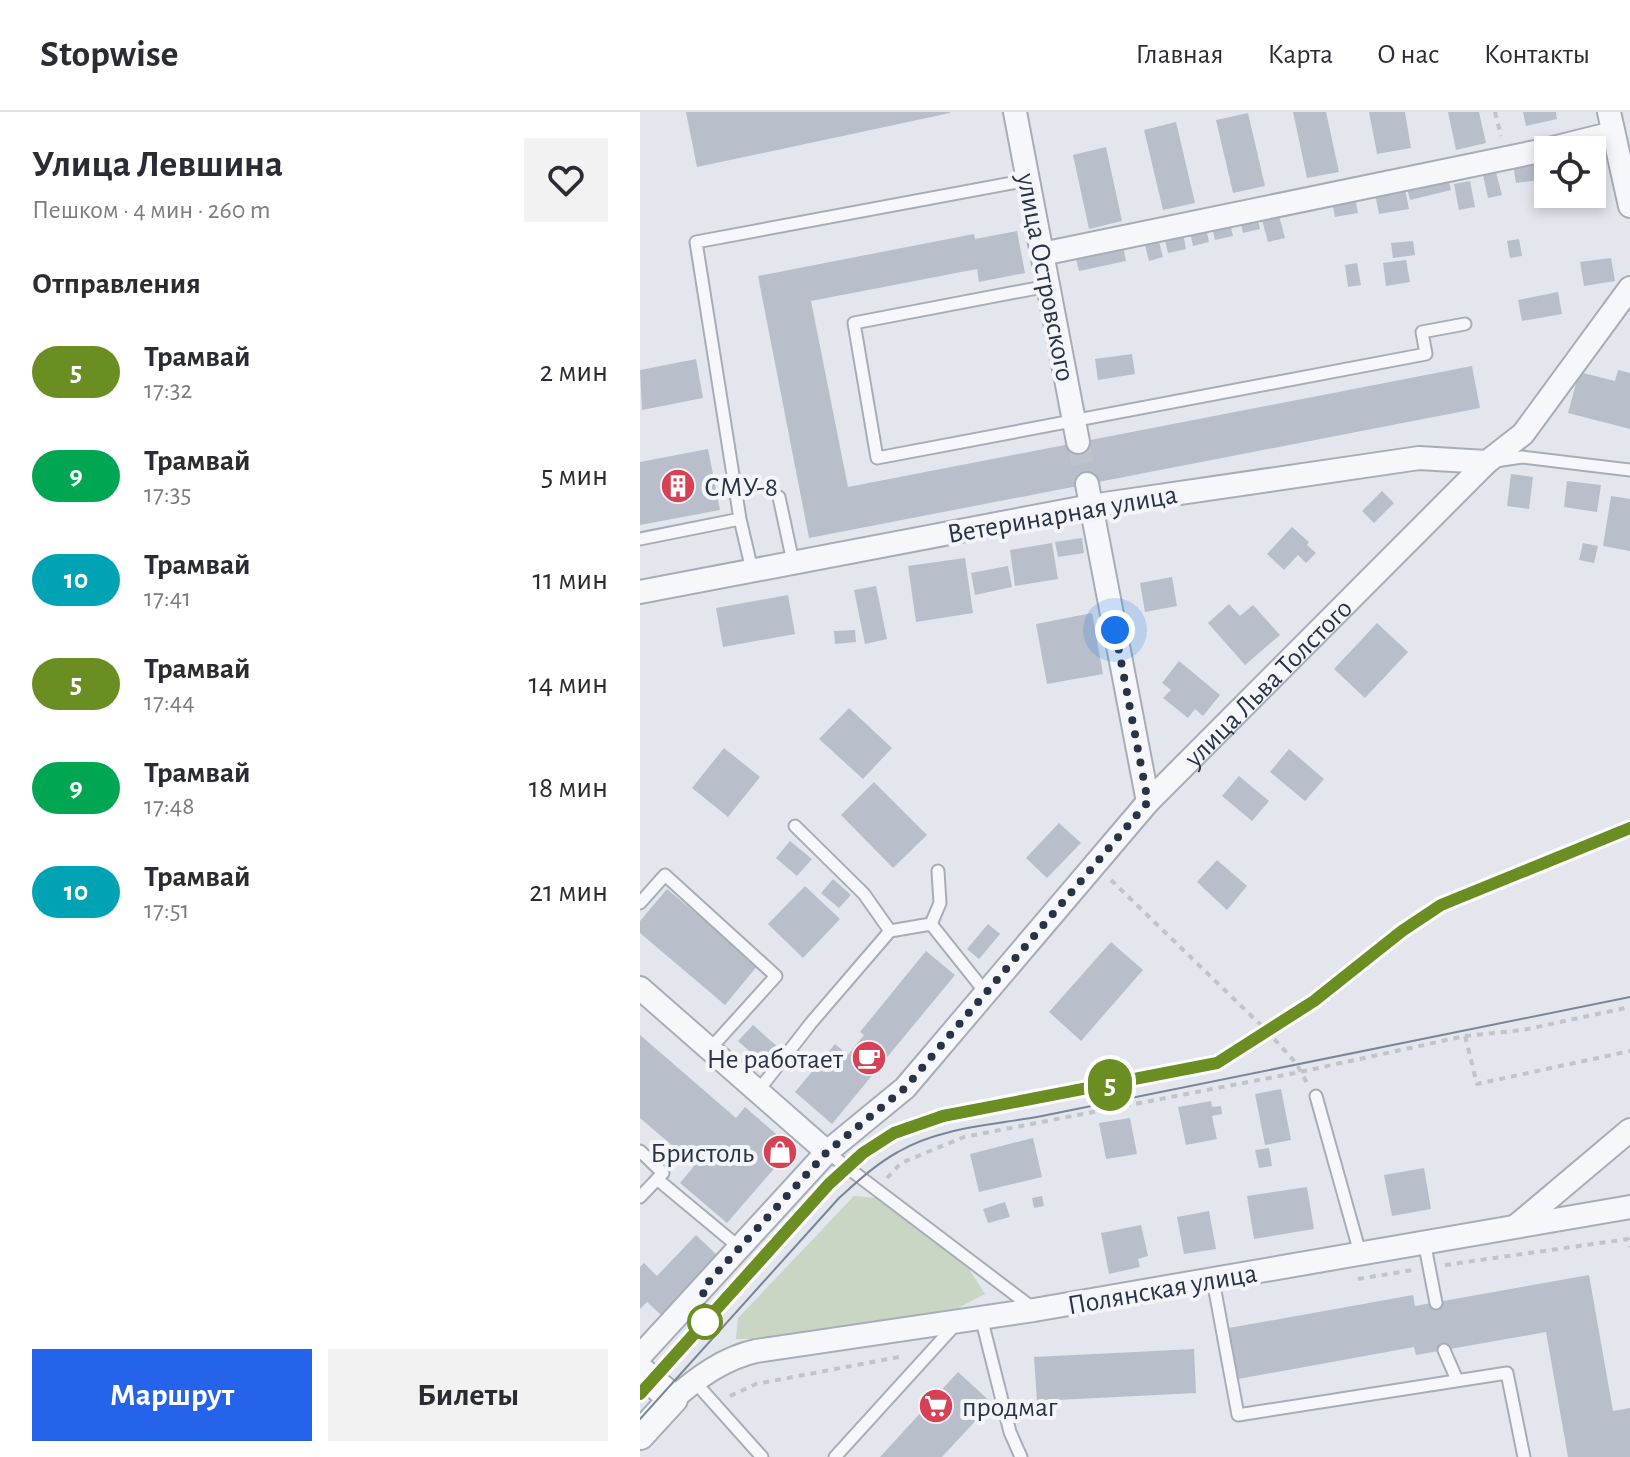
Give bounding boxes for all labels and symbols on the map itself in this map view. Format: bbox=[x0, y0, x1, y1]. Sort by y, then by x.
street label: улица Островского bbox=[1011, 170, 1079, 384]
building icon: СМУ-8 bbox=[659, 467, 697, 505]
place label: СМУ-8 bbox=[704, 474, 778, 502]
street label: Ветеринарная улица bbox=[945, 481, 1180, 549]
street label: улица Льва Толстого bbox=[1179, 594, 1358, 774]
your location bbox=[1095, 610, 1135, 650]
cafe icon: Не работает bbox=[850, 1039, 888, 1077]
place label: Не работает bbox=[706, 1046, 844, 1074]
line badge: 5 bbox=[1084, 1059, 1136, 1111]
shop icon: Бристоль bbox=[761, 1133, 799, 1171]
place label: Бристоль bbox=[650, 1140, 754, 1168]
street label: Полянская улица bbox=[1065, 1259, 1259, 1320]
unlabelled marker bbox=[688, 1305, 722, 1339]
supermarket icon: продмаг bbox=[917, 1387, 955, 1425]
place label: продмаг bbox=[962, 1394, 1058, 1422]

